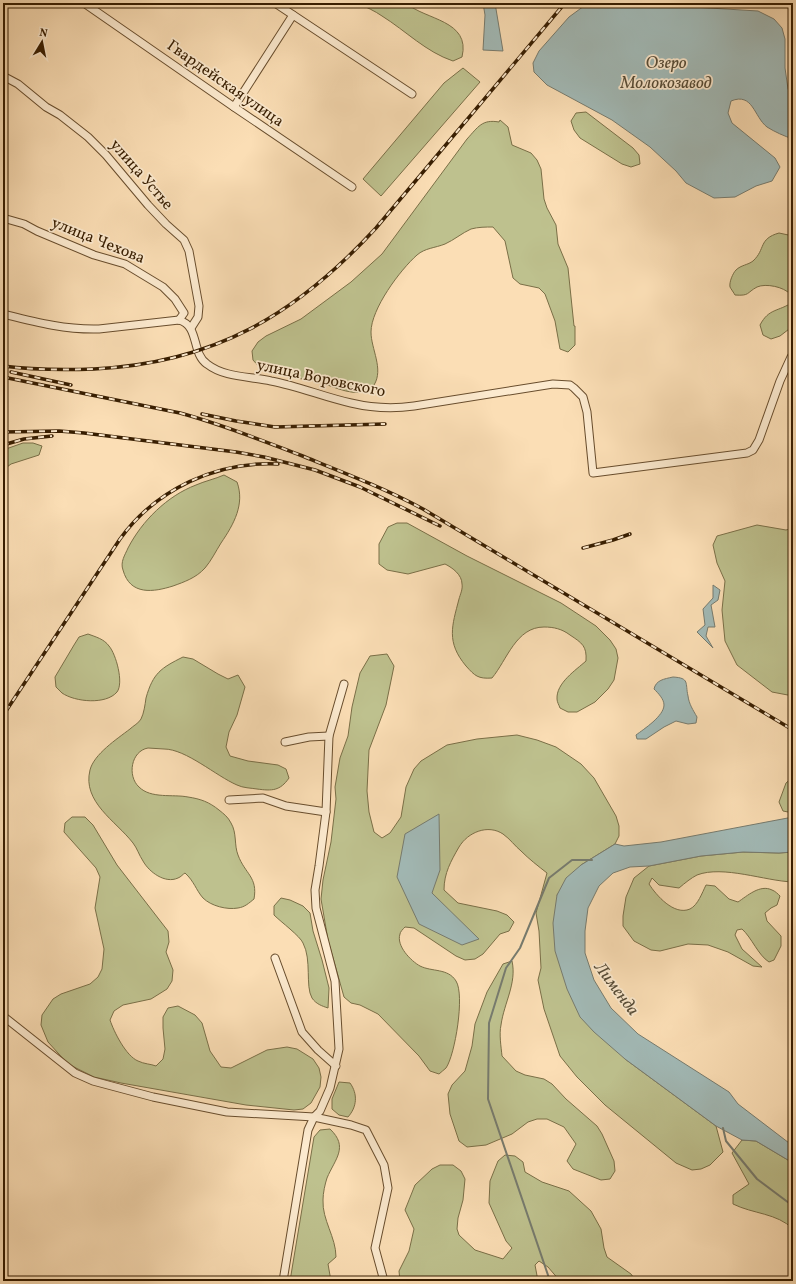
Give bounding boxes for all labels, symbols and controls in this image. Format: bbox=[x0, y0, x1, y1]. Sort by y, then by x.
north arrow bbox=[22, 22, 62, 62]
text: N bbox=[38, 26, 49, 42]
street label: Гвардейская улица bbox=[162, 35, 288, 133]
water label: Озеро Молокозавод bbox=[620, 52, 712, 95]
street label: улица Устье bbox=[104, 135, 178, 215]
street label: улица Чехова bbox=[48, 212, 148, 270]
street label: улица Воровского bbox=[254, 355, 388, 403]
water label: Лименда bbox=[588, 956, 644, 1021]

